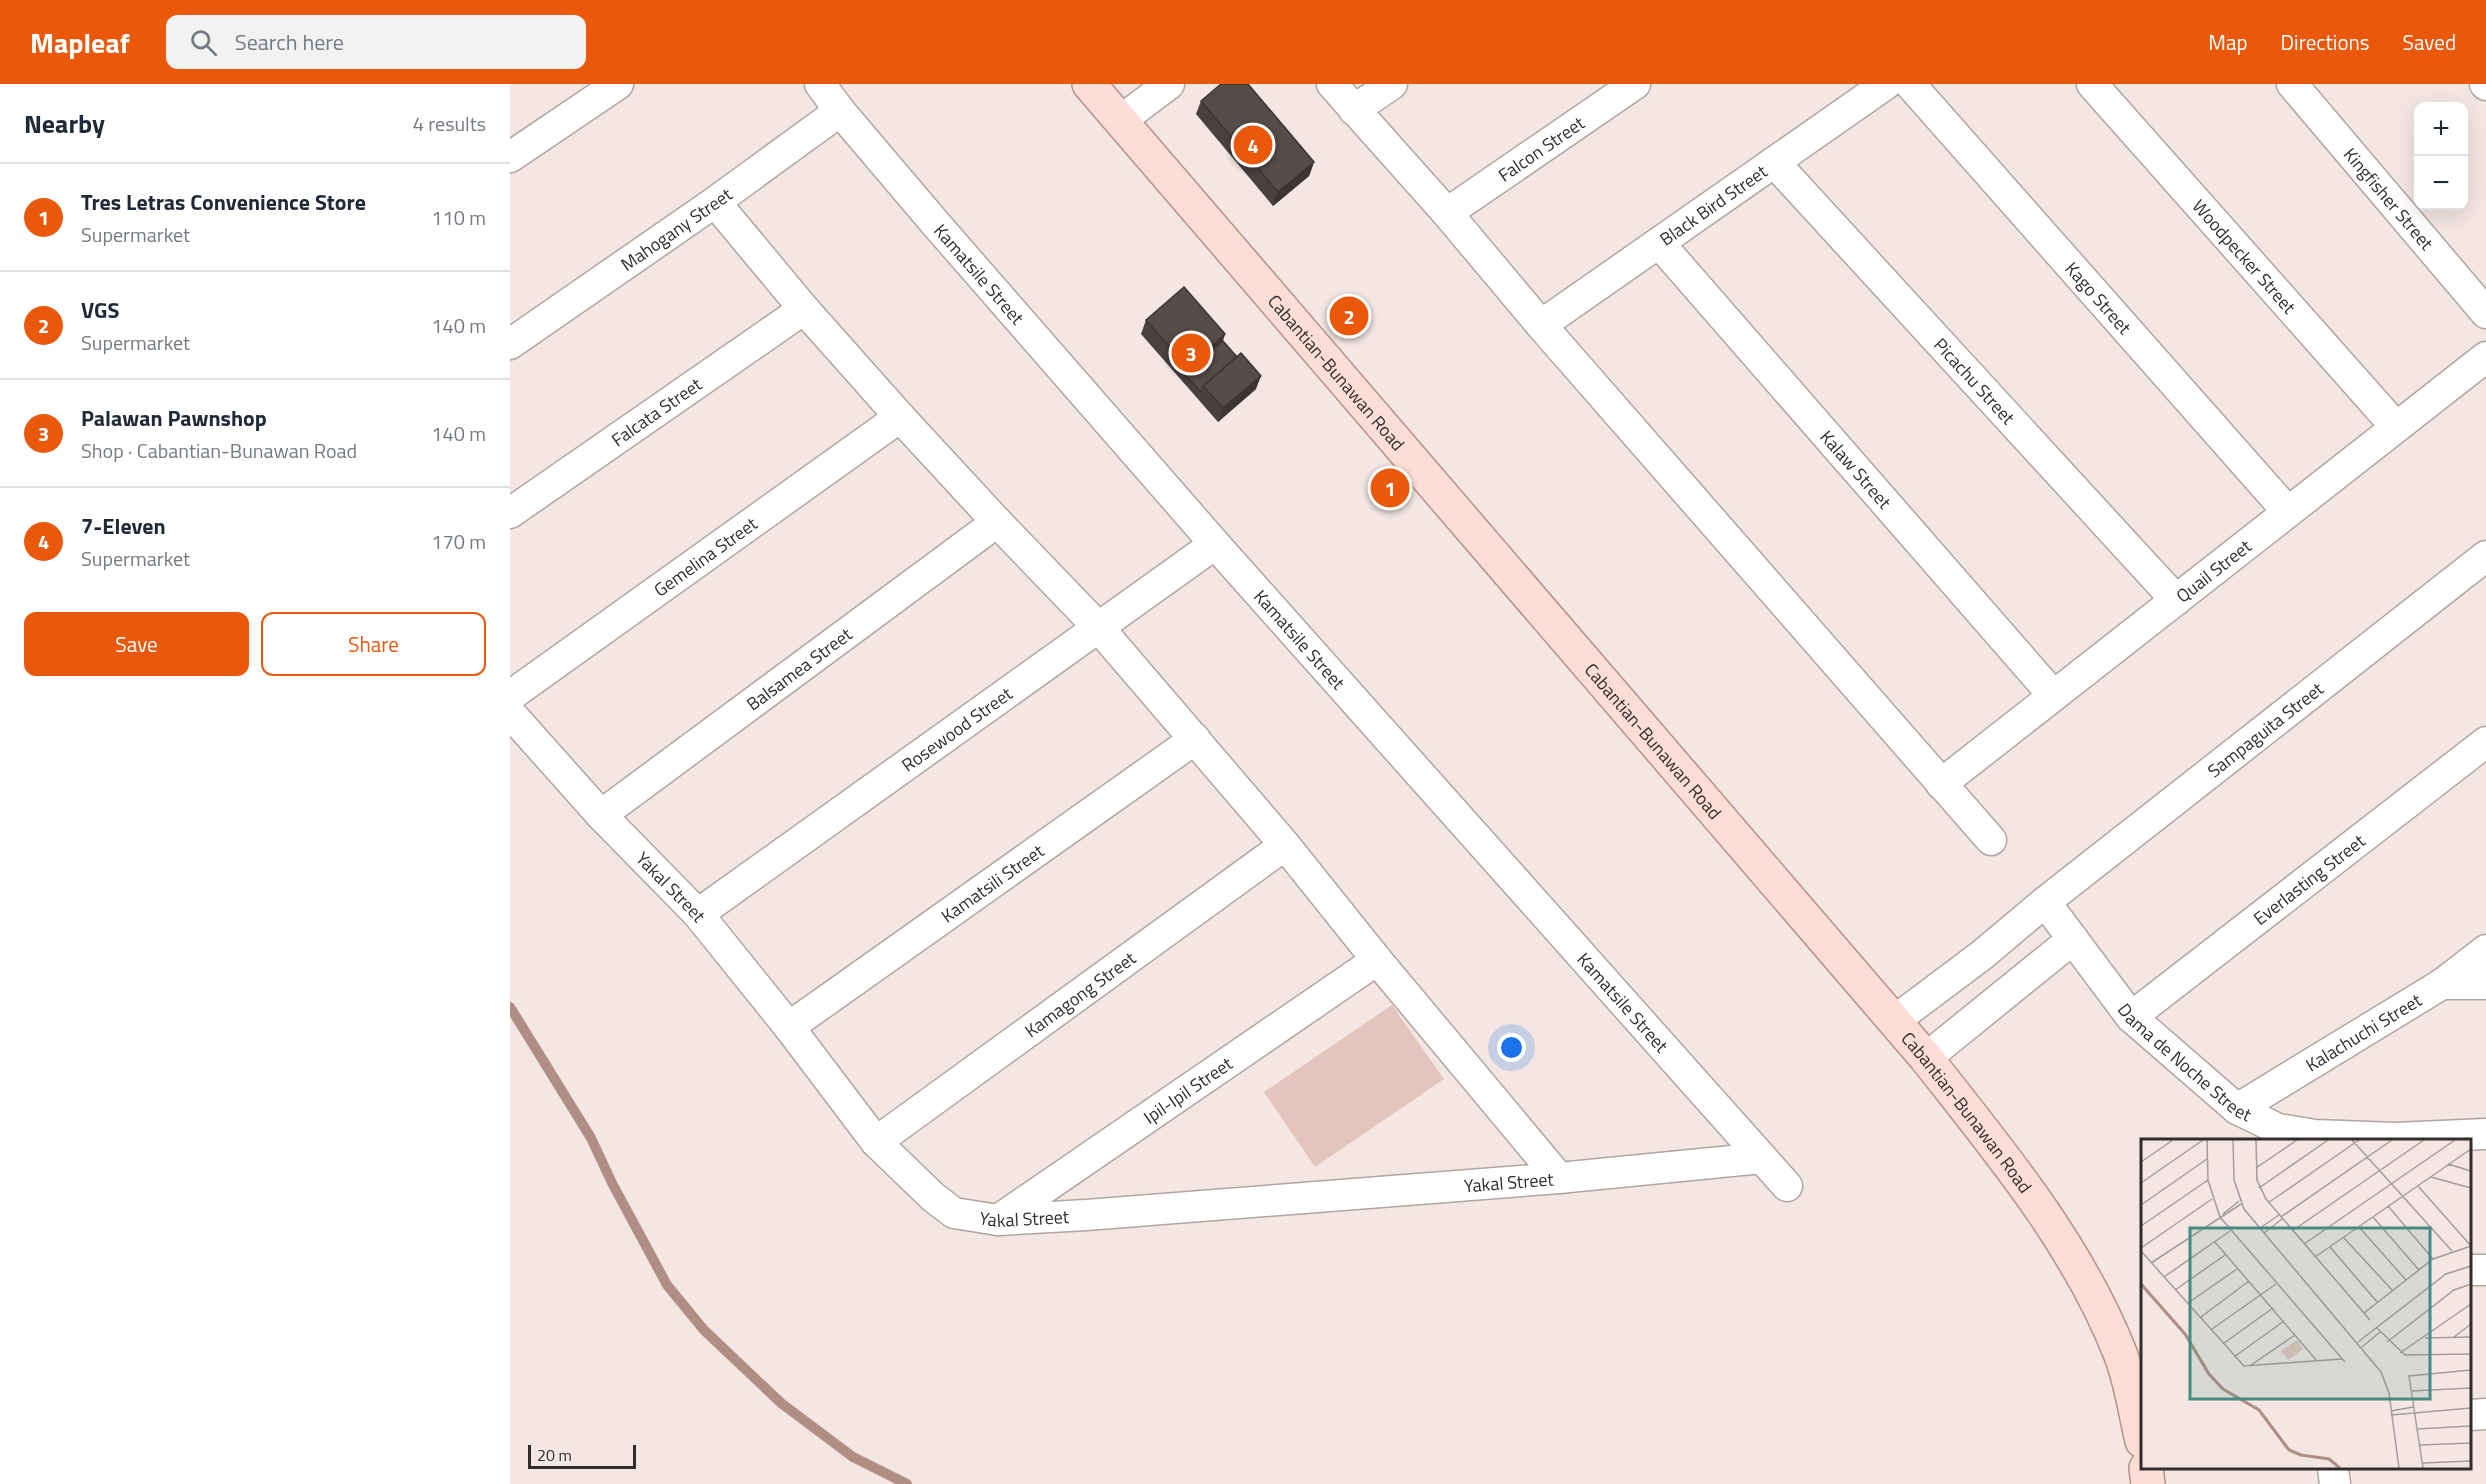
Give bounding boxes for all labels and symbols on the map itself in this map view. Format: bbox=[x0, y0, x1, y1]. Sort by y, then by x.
street label: Falcon Street bbox=[1492, 109, 1590, 188]
pin: 4 bbox=[1234, 122, 1272, 168]
street label: Kingfisher Street bbox=[2338, 141, 2441, 256]
street label: Black Bird Street bbox=[1654, 157, 1773, 252]
street label: Mahogany Street bbox=[615, 180, 738, 277]
street label: Woodpecker Street bbox=[2186, 193, 2303, 320]
street label: Kamatsile Street bbox=[928, 218, 1031, 331]
street label: Kago Street bbox=[2059, 256, 2139, 340]
street label: Cabantian-Bunawan Road bbox=[1262, 288, 1412, 456]
pin: 2 bbox=[1330, 294, 1368, 338]
pin: 3 bbox=[1172, 330, 1210, 376]
street label: Picachu Street bbox=[1928, 332, 2022, 431]
street label: Falcata Street bbox=[606, 370, 708, 452]
street label: Kalaw Street bbox=[1814, 424, 1898, 515]
pin: 1 bbox=[1370, 466, 1410, 510]
street label: Gemelina Street bbox=[648, 510, 763, 603]
street label: Quail Street bbox=[2170, 532, 2257, 609]
street label: Kamatsile Street bbox=[1248, 583, 1352, 696]
street label: Balsamea Street bbox=[740, 620, 858, 717]
street label: Cabantian-Bunawan Road bbox=[1578, 657, 1728, 825]
street label: Sampaguita Street bbox=[2201, 675, 2329, 783]
street label: Rosewood Street bbox=[896, 680, 1018, 778]
street label: Everlasting Street bbox=[2247, 827, 2371, 931]
street label: Kamatsili Street bbox=[935, 837, 1050, 929]
street label: Yakal Street bbox=[630, 845, 713, 928]
street label: Kamagong Street bbox=[1019, 944, 1142, 1043]
street label: Kamatsile Street bbox=[1571, 946, 1676, 1059]
street label: Kalachuchi Street bbox=[2300, 986, 2427, 1078]
street label: Dama de Noche Street bbox=[2111, 997, 2257, 1128]
street label: Cabantian-Bunawan Road bbox=[1895, 1025, 2039, 1198]
your location bbox=[1497, 1033, 1526, 1062]
street label: Ipil-Ipil Street bbox=[1138, 1049, 1238, 1130]
inset map bbox=[2141, 1139, 2471, 1469]
street label: Yakal Street bbox=[1463, 1165, 1555, 1199]
street label: Yakal Street bbox=[977, 1202, 1070, 1234]
scale bar bbox=[528, 1442, 636, 1470]

